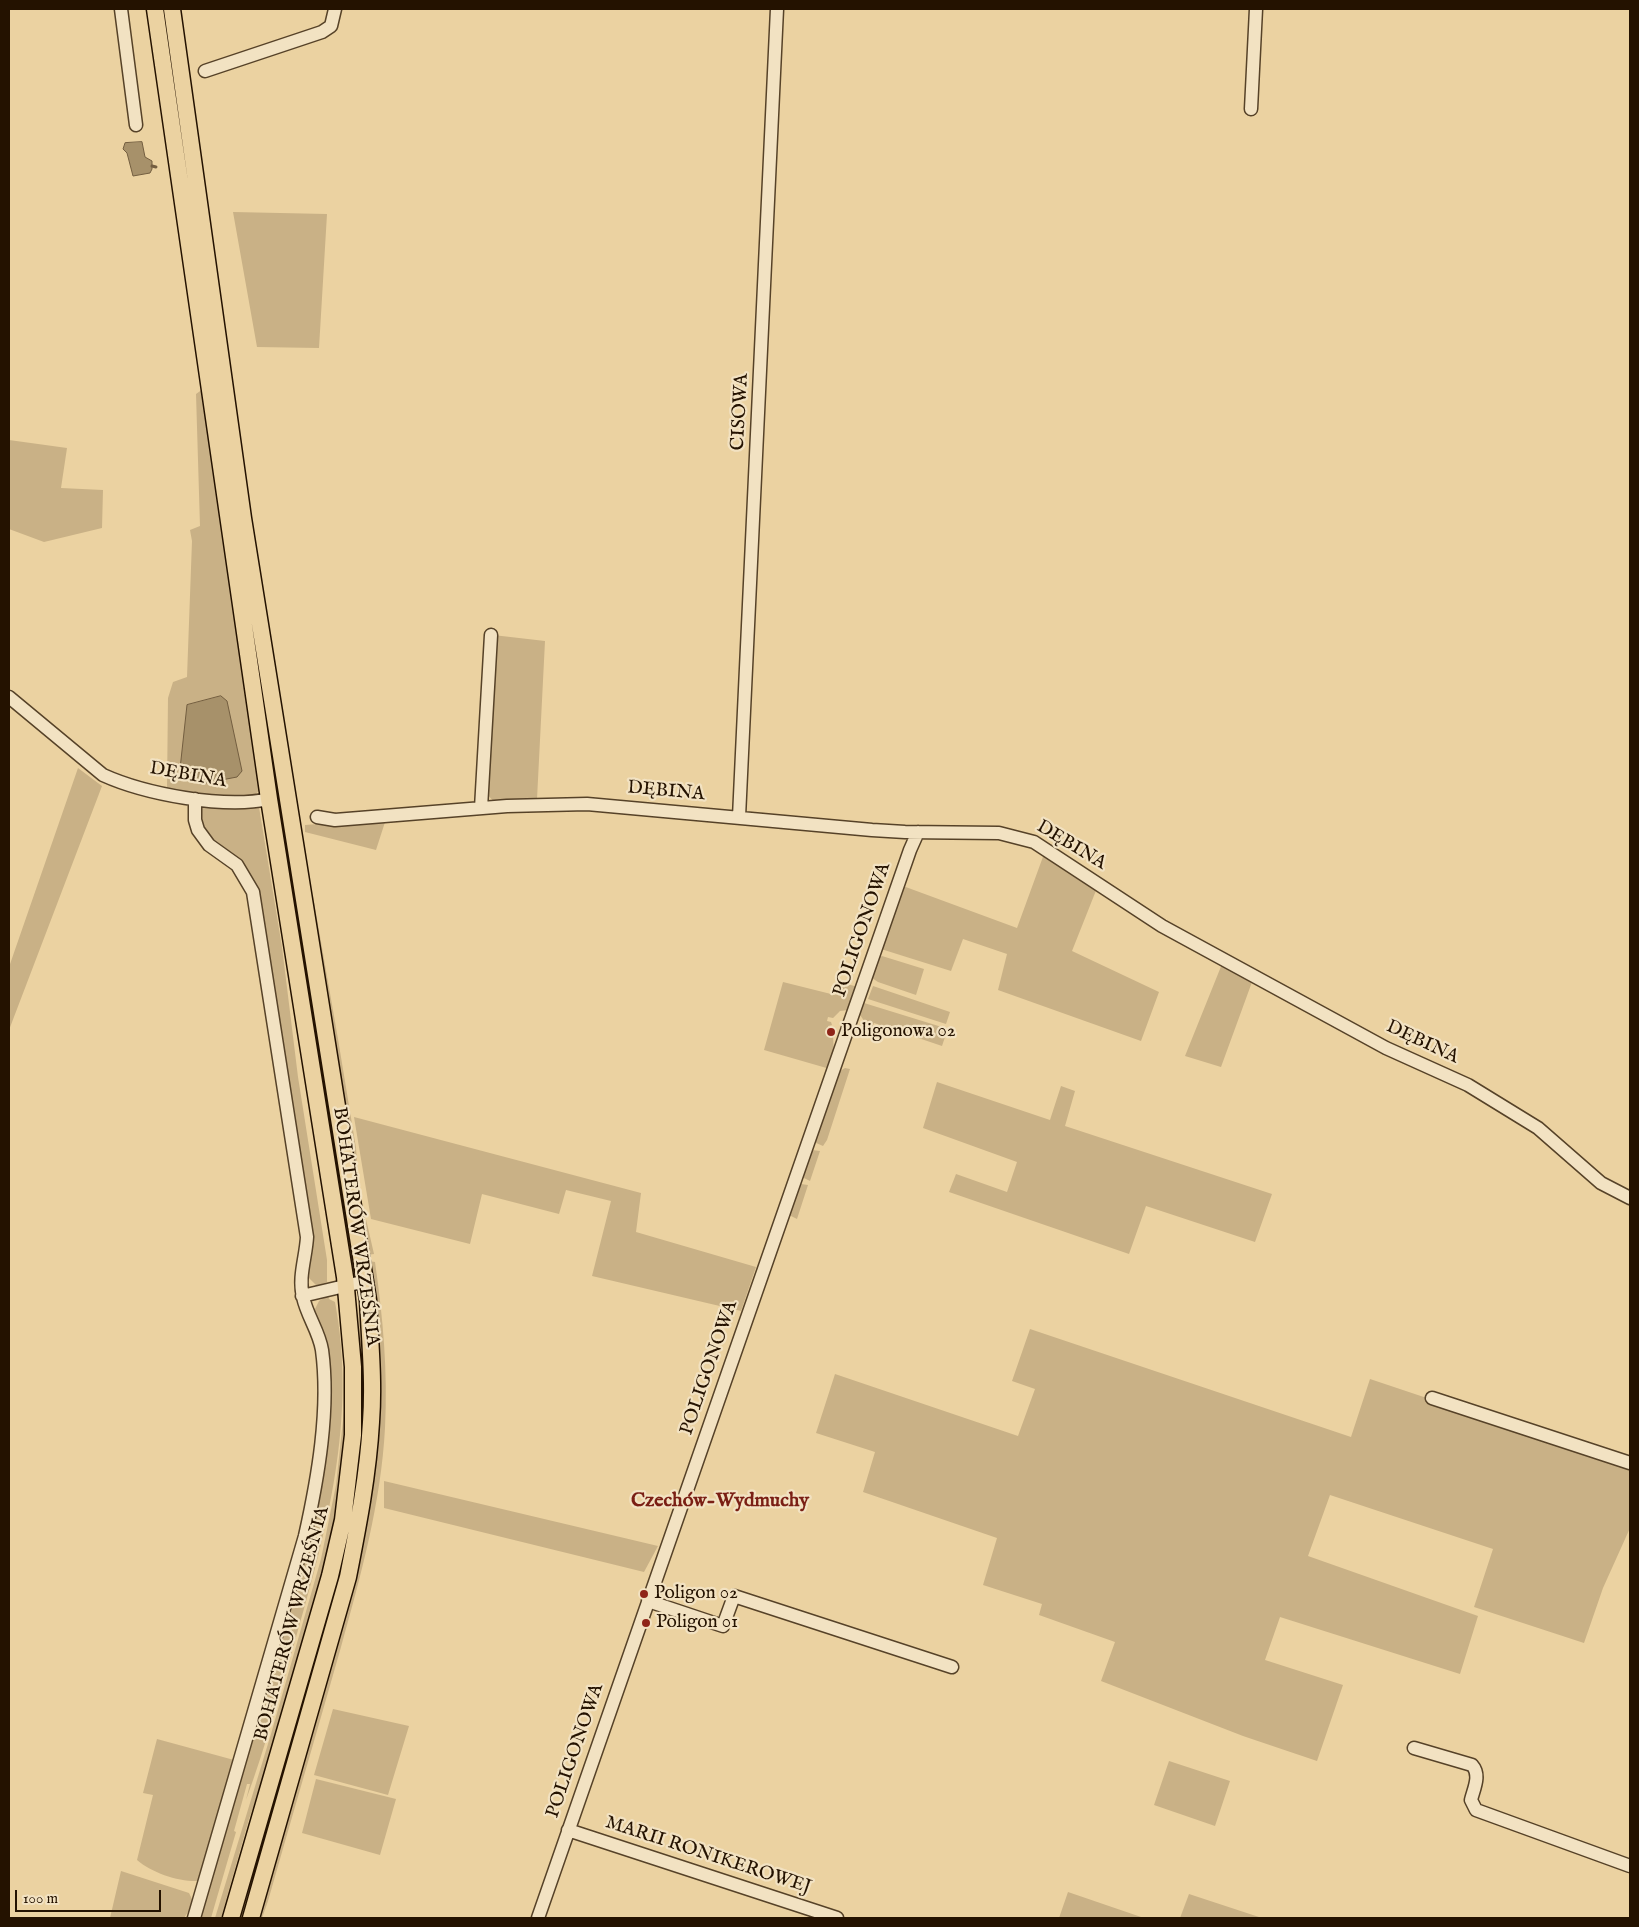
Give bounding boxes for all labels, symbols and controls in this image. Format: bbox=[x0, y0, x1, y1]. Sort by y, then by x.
street label: CISOWA bbox=[728, 373, 754, 451]
street label: DĘBINA bbox=[148, 758, 228, 794]
street label: DĘBINA bbox=[626, 777, 706, 807]
street label: DĘBINA bbox=[1032, 816, 1110, 876]
street label: POLIGONOWA bbox=[829, 860, 897, 1000]
street label: DĘBINA bbox=[1382, 1016, 1462, 1070]
place label: Poligonowa 02 bbox=[841, 1021, 956, 1043]
marker: Poligonowa 02 bbox=[825, 1026, 837, 1038]
street label: BOHATERÓW WRZEŚNIA bbox=[327, 1106, 383, 1348]
street label: POLIGONOWA bbox=[676, 1298, 744, 1438]
district label: Czechów-Wydmuchy bbox=[631, 1490, 809, 1514]
street label: BOHATERÓW WRZEŚNIA bbox=[251, 1504, 335, 1744]
place label: Poligon 02 bbox=[654, 1583, 738, 1605]
marker: Poligon 02 bbox=[638, 1588, 650, 1600]
place label: Poligon 01 bbox=[656, 1612, 738, 1634]
marker: Poligon 01 bbox=[640, 1617, 652, 1629]
street label: POLIGONOWA bbox=[542, 1681, 610, 1821]
street label: MARII RONIKEROWEJ bbox=[602, 1812, 814, 1900]
scale bar bbox=[18, 1880, 164, 1912]
text: 100 m bbox=[23, 1889, 58, 1908]

